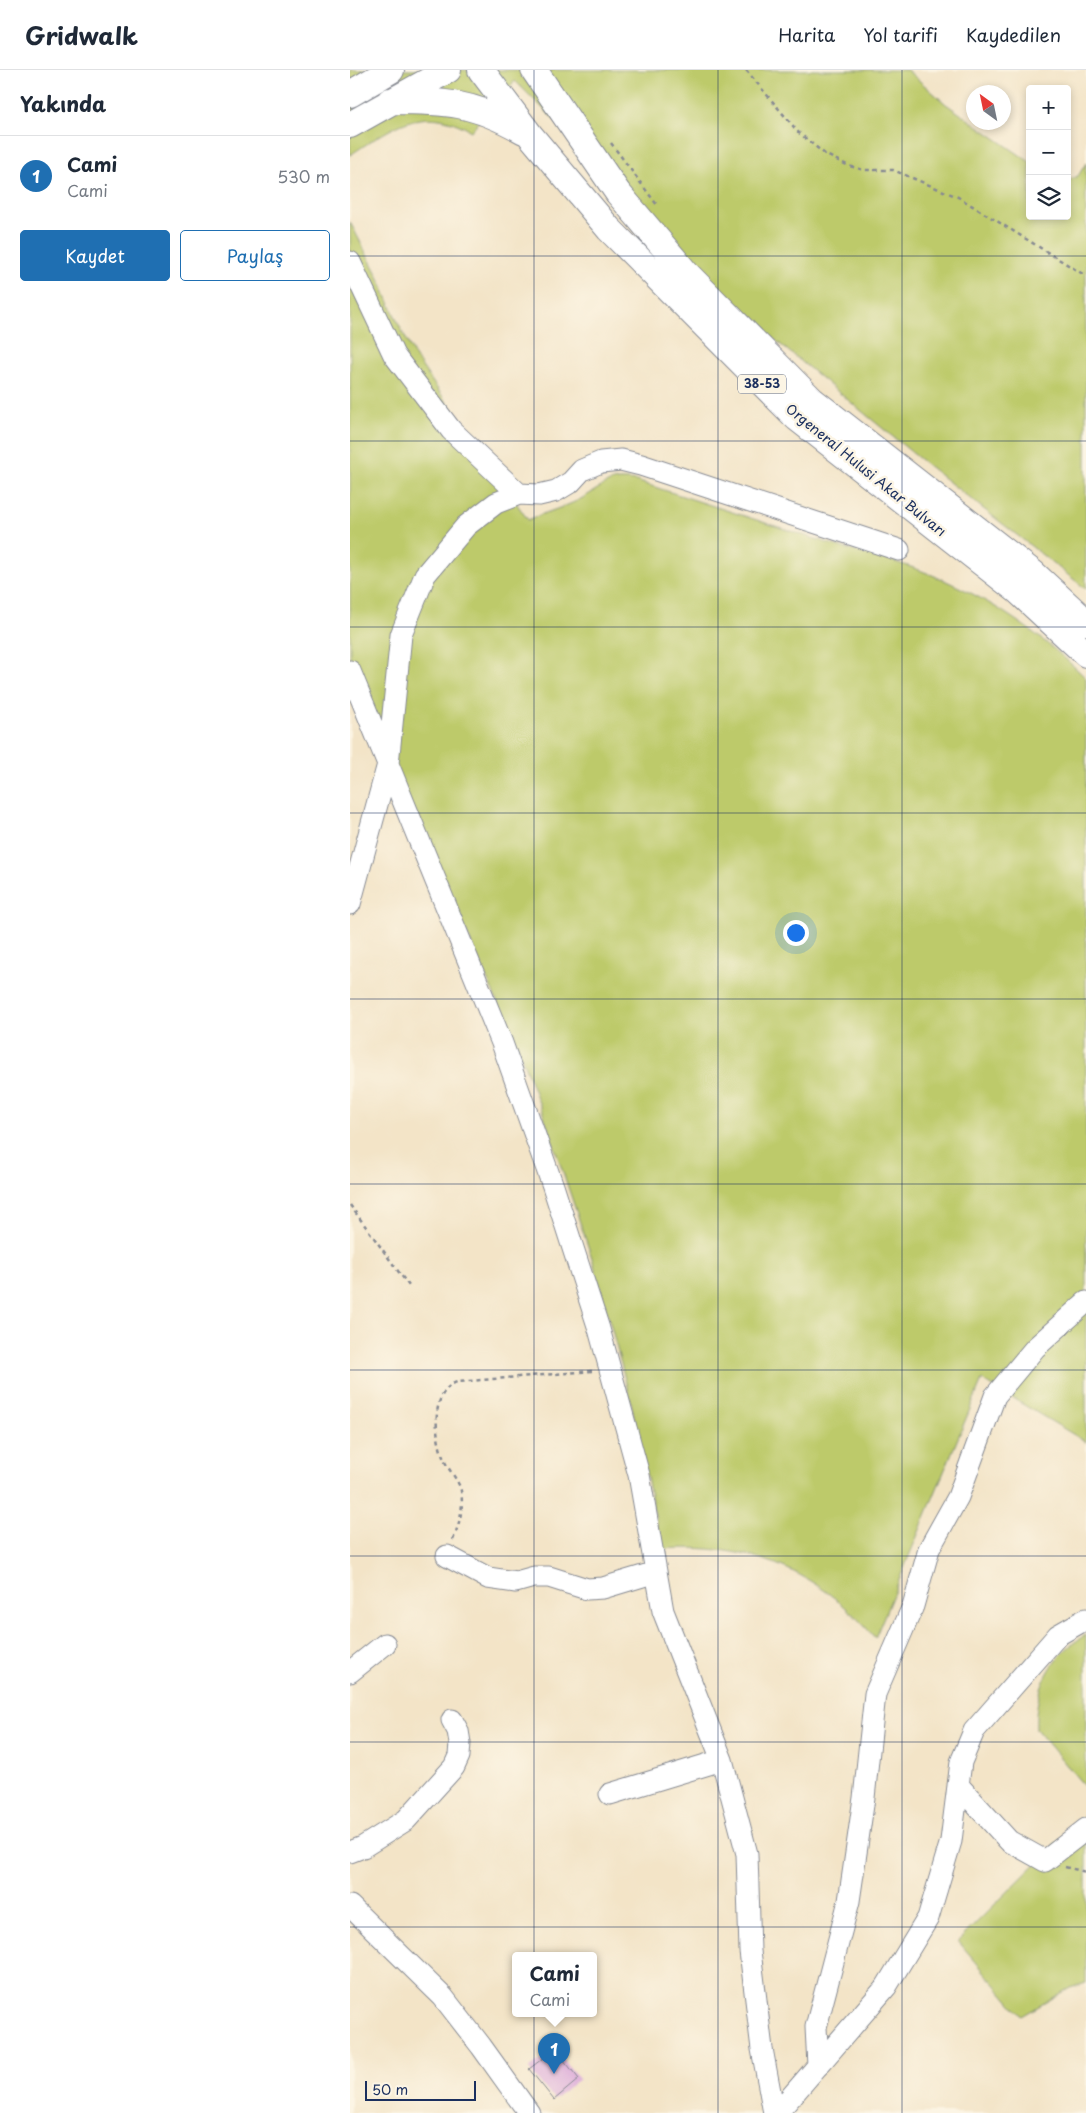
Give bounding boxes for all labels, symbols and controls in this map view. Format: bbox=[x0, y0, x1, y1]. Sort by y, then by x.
text: Gridwalk bbox=[25, 17, 138, 53]
text: Harita bbox=[778, 21, 835, 48]
text: Yol tarifi bbox=[863, 21, 938, 48]
text: Kaydedilen bbox=[966, 21, 1061, 48]
north arrow bbox=[966, 85, 1011, 130]
map controls bbox=[1026, 85, 1071, 220]
button: + bbox=[1026, 85, 1071, 130]
text: Yakında bbox=[20, 87, 106, 119]
button: − bbox=[1026, 130, 1071, 175]
text: Cami bbox=[67, 150, 117, 178]
text: 1 bbox=[32, 164, 40, 188]
text: 530 m bbox=[277, 164, 330, 188]
button: layers bbox=[1026, 175, 1071, 220]
text: Cami bbox=[67, 178, 108, 202]
button: Kaydet bbox=[20, 230, 170, 281]
button: Paylaş bbox=[180, 230, 330, 281]
road number: 38-53 bbox=[738, 374, 786, 394]
street label: Orgeneral Hulusi Akar Bulvarı bbox=[781, 398, 951, 541]
your location bbox=[783, 920, 809, 946]
popup bbox=[512, 1952, 597, 2017]
text: Cami bbox=[529, 1959, 580, 1987]
text: Cami bbox=[529, 1987, 570, 2011]
pin: 1 bbox=[538, 2033, 570, 2074]
scale bar bbox=[365, 2078, 476, 2101]
text: 50 m bbox=[372, 2079, 408, 2100]

